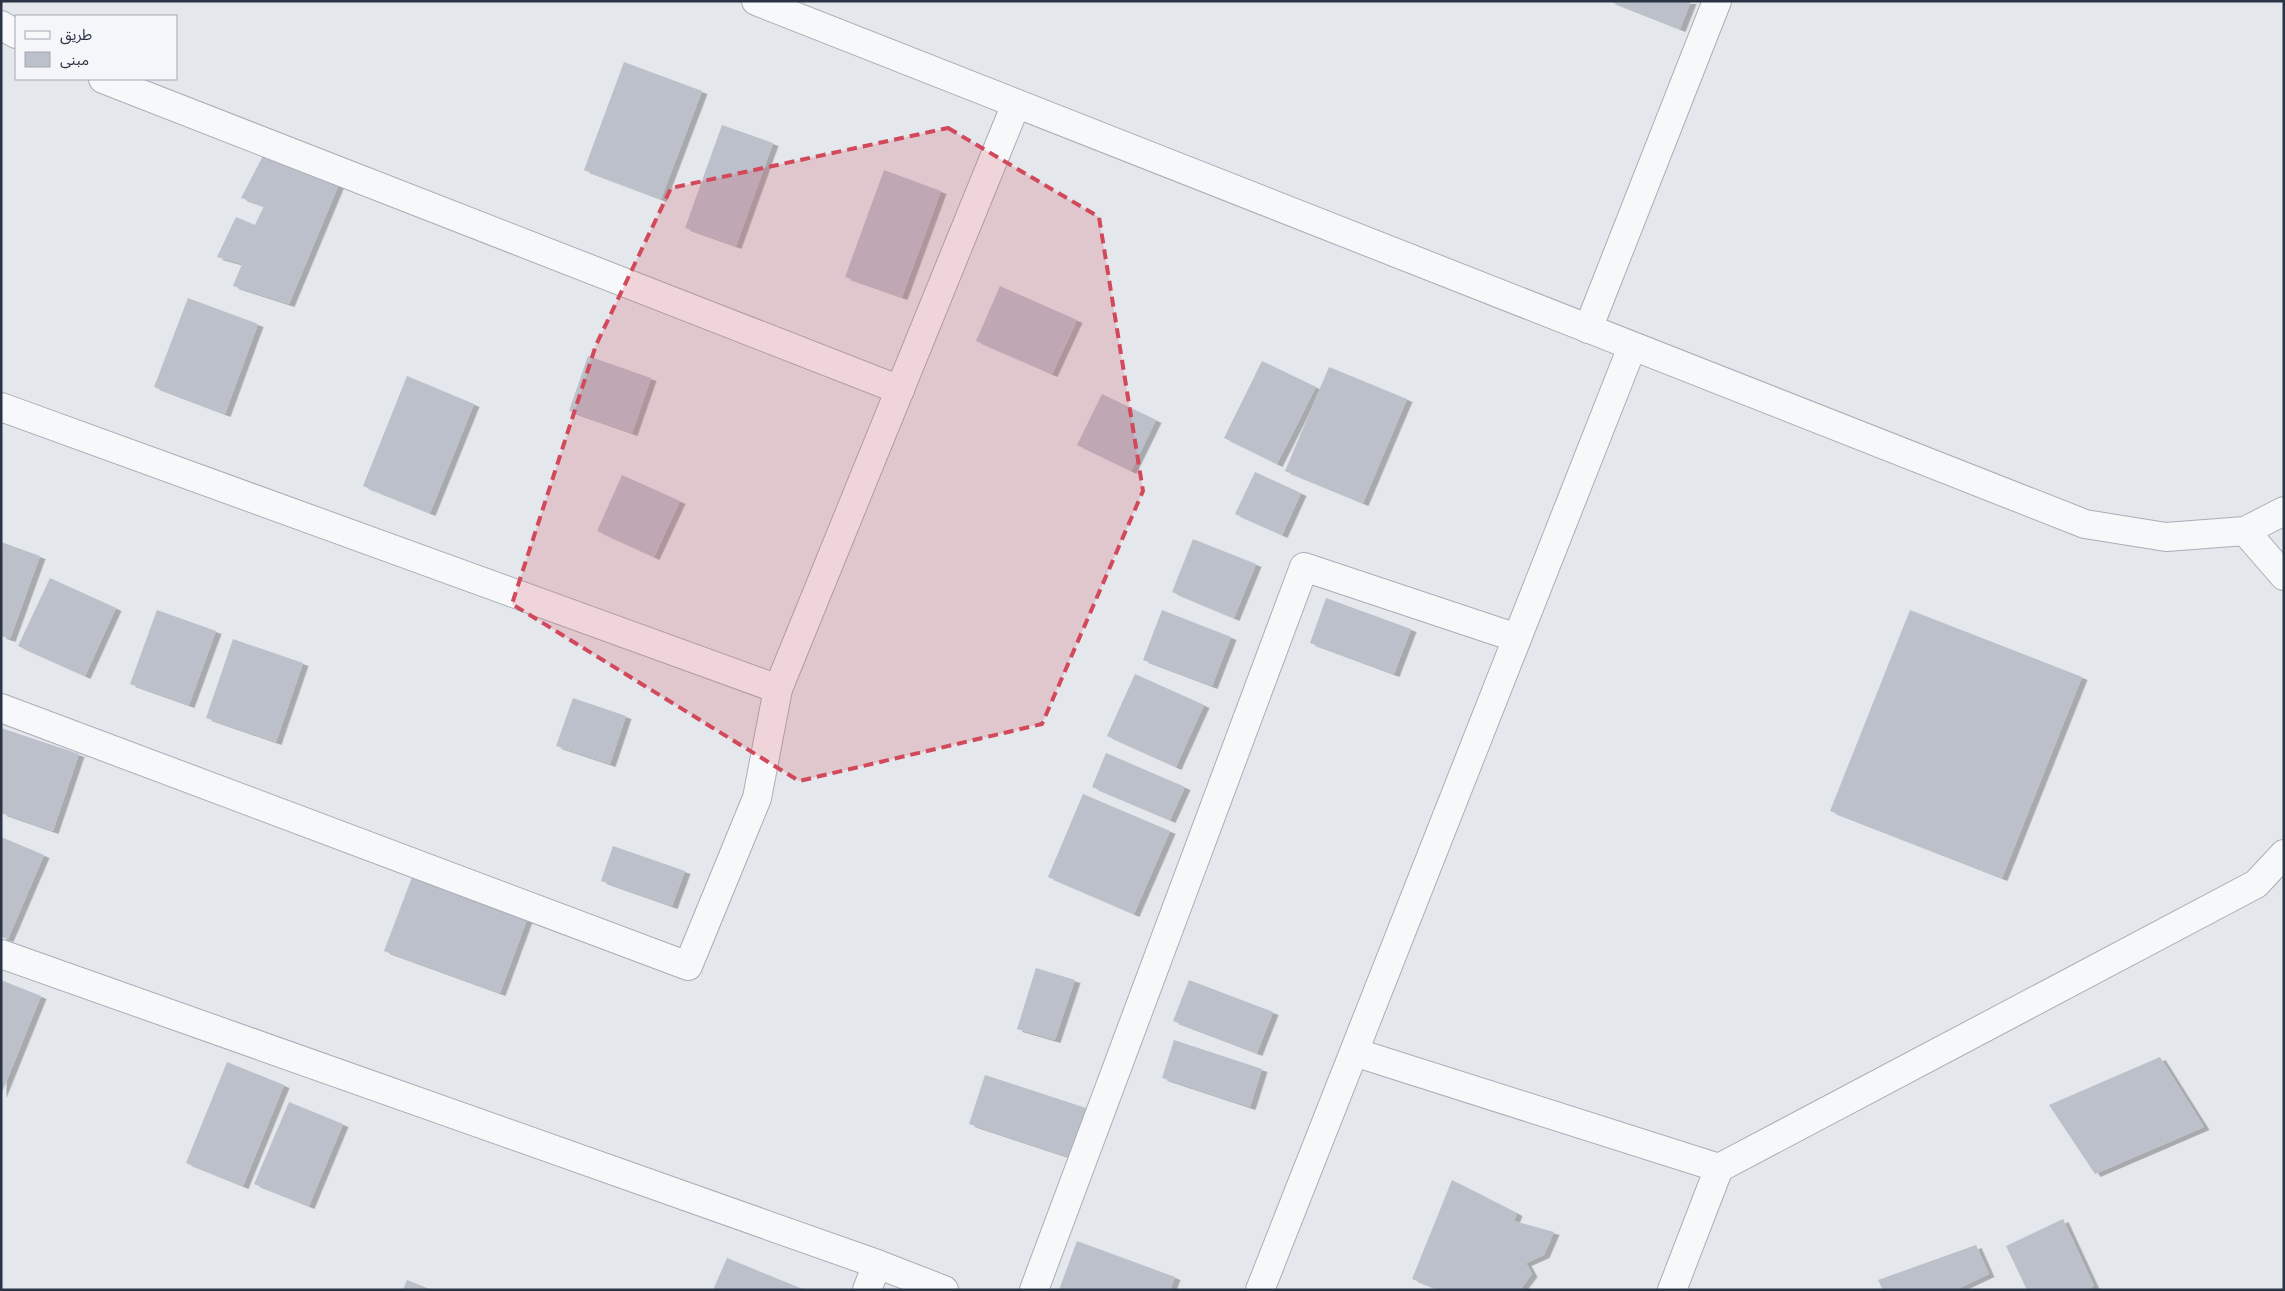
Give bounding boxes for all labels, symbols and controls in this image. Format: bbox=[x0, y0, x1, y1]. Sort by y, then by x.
legend bbox=[15, 15, 178, 80]
text: طريق bbox=[60, 26, 92, 45]
text: مبنى bbox=[60, 51, 89, 69]

